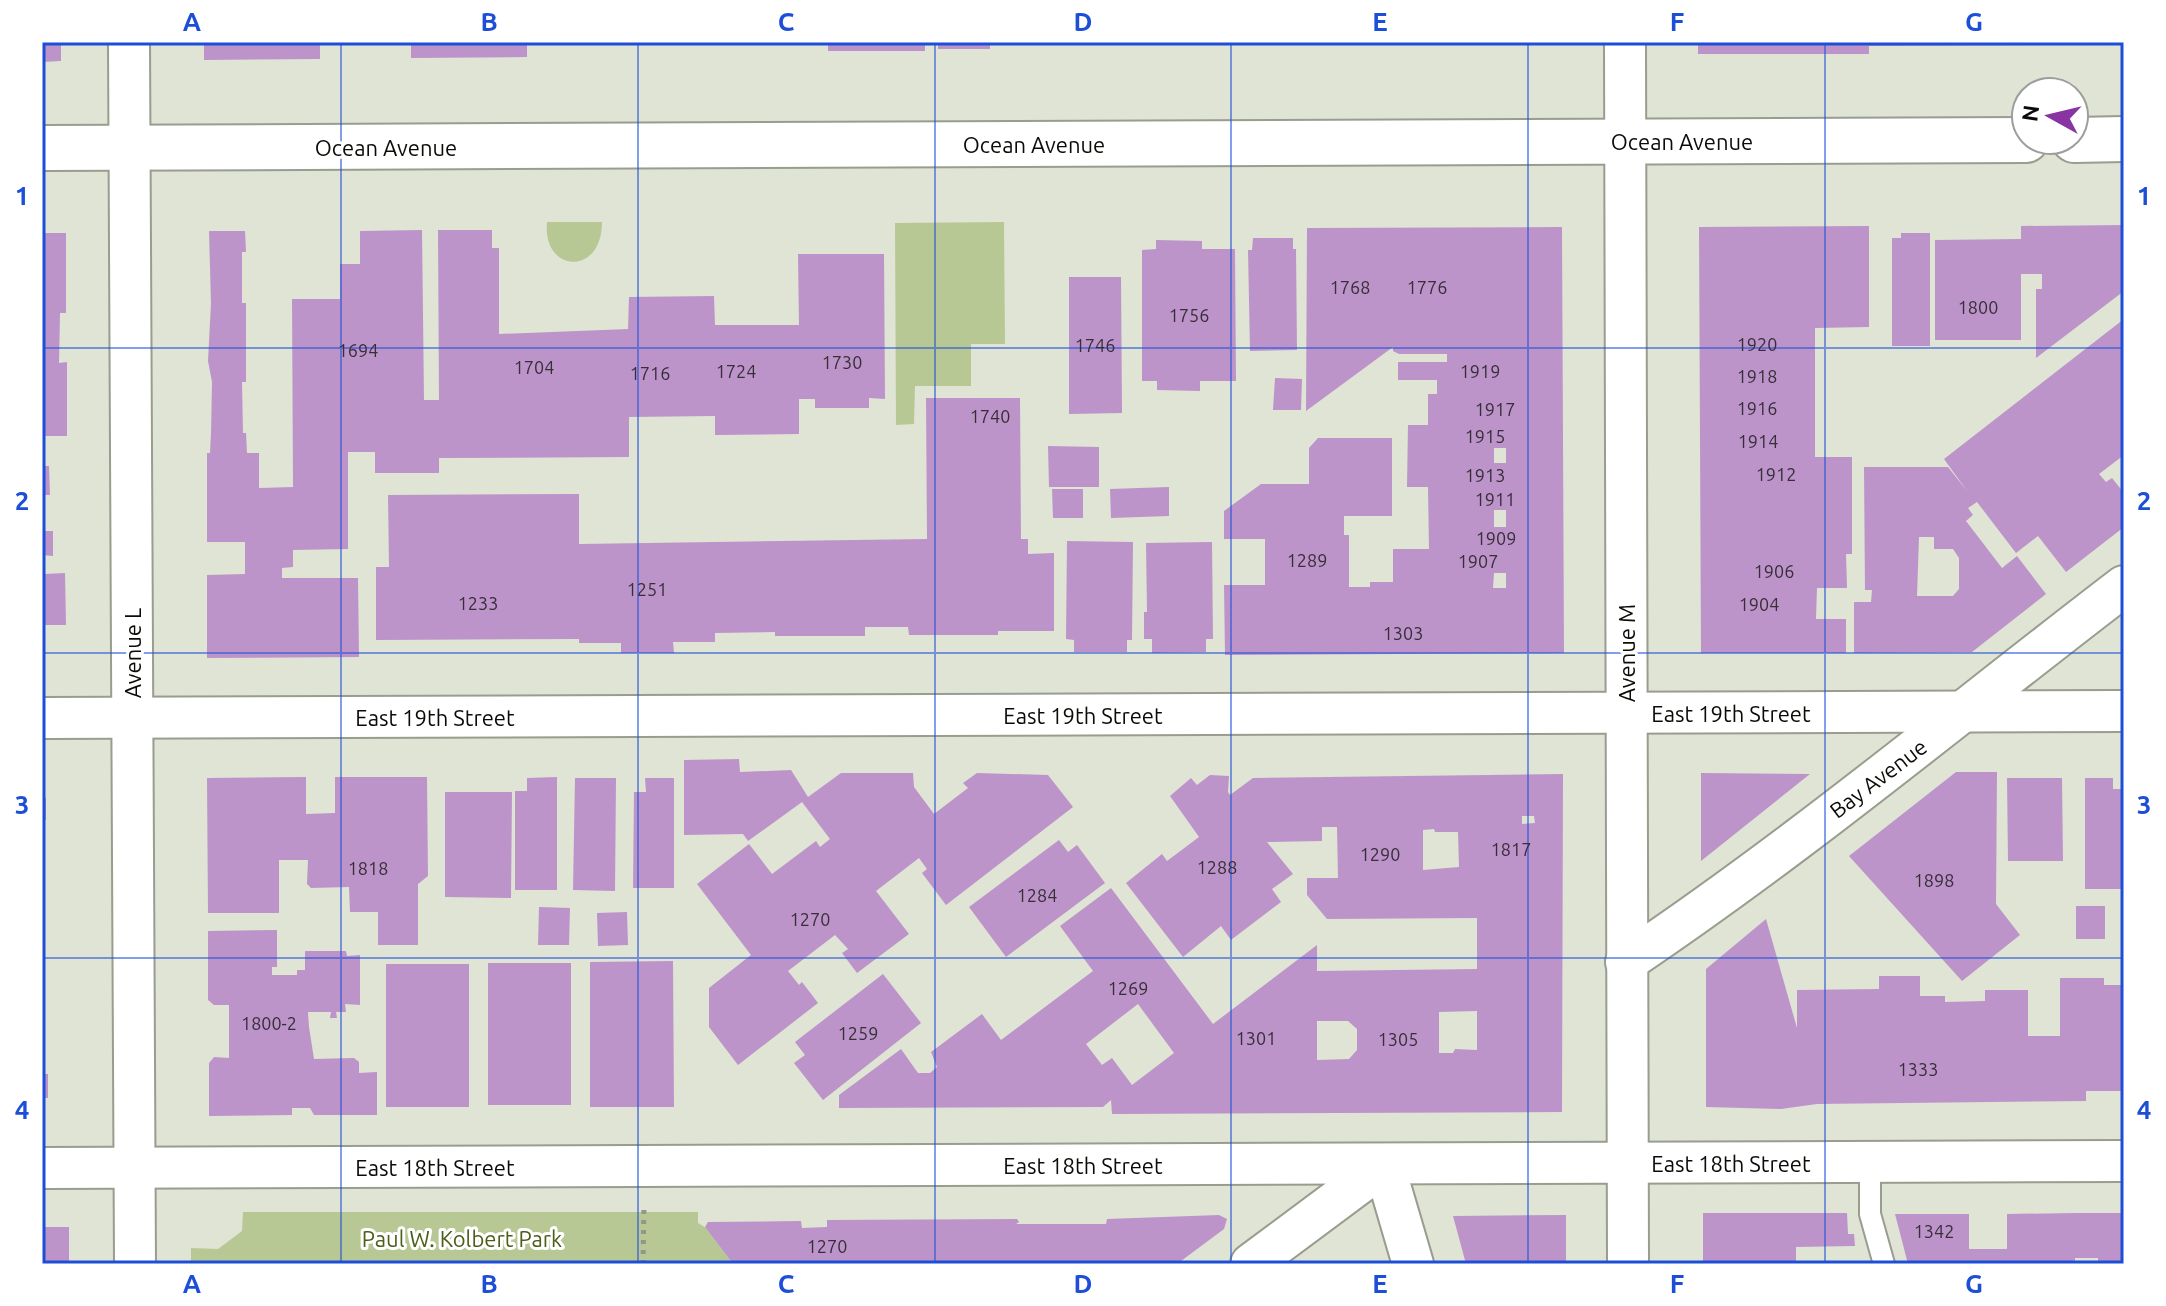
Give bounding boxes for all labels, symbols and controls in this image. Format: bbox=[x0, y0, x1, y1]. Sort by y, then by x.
text: A bbox=[183, 7, 202, 36]
text: B bbox=[480, 7, 498, 36]
text: C bbox=[778, 7, 795, 36]
text: D bbox=[1074, 7, 1092, 36]
text: E bbox=[1372, 7, 1388, 36]
text: F bbox=[1670, 7, 1684, 36]
text: G bbox=[1965, 7, 1983, 36]
north arrow bbox=[2010, 76, 2090, 156]
text: N bbox=[2016, 103, 2043, 123]
street label: Ocean Avenue bbox=[1611, 129, 1753, 154]
street label: Ocean Avenue bbox=[963, 132, 1105, 157]
street label: Ocean Avenue bbox=[315, 135, 457, 160]
text: 1 bbox=[15, 181, 29, 210]
text: 1 bbox=[2137, 181, 2151, 210]
house number: 1768 bbox=[1330, 277, 1370, 297]
house number: 1776 bbox=[1407, 277, 1447, 297]
house number: 1800 bbox=[1958, 297, 1998, 317]
house number: 1756 bbox=[1169, 305, 1209, 325]
house number: 1920 bbox=[1737, 334, 1777, 354]
house number: 1746 bbox=[1075, 335, 1115, 355]
house number: 1694 bbox=[338, 340, 378, 360]
house number: 1730 bbox=[822, 352, 862, 372]
house number: 1704 bbox=[514, 357, 554, 377]
house number: 1724 bbox=[716, 361, 756, 381]
house number: 1919 bbox=[1460, 361, 1500, 381]
house number: 1716 bbox=[630, 363, 670, 383]
house number: 1918 bbox=[1737, 366, 1777, 386]
house number: 1916 bbox=[1737, 398, 1777, 418]
house number: 1917 bbox=[1475, 399, 1515, 419]
house number: 1740 bbox=[970, 406, 1010, 426]
house number: 1915 bbox=[1465, 426, 1505, 446]
house number: 1914 bbox=[1738, 431, 1778, 451]
house number: 1912 bbox=[1756, 464, 1796, 484]
house number: 1913 bbox=[1465, 465, 1505, 485]
text: 2 bbox=[15, 486, 29, 515]
text: 2 bbox=[2137, 486, 2151, 515]
house number: 1911 bbox=[1475, 489, 1515, 509]
house number: 1909 bbox=[1476, 528, 1516, 548]
house number: 1289 bbox=[1287, 550, 1327, 570]
house number: 1907 bbox=[1458, 551, 1498, 571]
house number: 1906 bbox=[1754, 561, 1794, 581]
house number: 1251 bbox=[627, 579, 667, 599]
house number: 1233 bbox=[458, 593, 498, 613]
house number: 1904 bbox=[1739, 594, 1779, 614]
street label: Avenue M bbox=[1614, 604, 1639, 702]
street label: Avenue L bbox=[120, 608, 145, 698]
house number: 1303 bbox=[1383, 623, 1423, 643]
street label: East 19th Street bbox=[1651, 701, 1811, 726]
street label: East 19th Street bbox=[1003, 703, 1163, 728]
street label: East 19th Street bbox=[355, 705, 515, 730]
street label: Bay Avenue bbox=[1825, 733, 1931, 823]
text: 3 bbox=[15, 790, 29, 819]
text: 3 bbox=[2137, 790, 2151, 819]
house number: 1817 bbox=[1491, 839, 1531, 859]
house number: 1290 bbox=[1360, 844, 1400, 864]
house number: 1288 bbox=[1197, 857, 1237, 877]
house number: 1818 bbox=[348, 858, 388, 878]
house number: 1898 bbox=[1914, 870, 1954, 890]
house number: 1284 bbox=[1017, 885, 1057, 905]
house number: 1270 bbox=[790, 909, 830, 929]
house number: 1269 bbox=[1108, 978, 1148, 998]
house number: 1800-2 bbox=[241, 1013, 297, 1033]
house number: 1259 bbox=[838, 1023, 878, 1043]
house number: 1301 bbox=[1236, 1028, 1276, 1048]
house number: 1305 bbox=[1378, 1029, 1418, 1049]
house number: 1333 bbox=[1898, 1059, 1938, 1079]
text: 4 bbox=[15, 1095, 29, 1124]
text: 4 bbox=[2137, 1095, 2151, 1124]
street label: East 18th Street bbox=[1651, 1151, 1811, 1176]
street label: East 18th Street bbox=[1003, 1153, 1163, 1178]
street label: East 18th Street bbox=[355, 1155, 515, 1180]
house number: 1342 bbox=[1914, 1221, 1954, 1241]
park label: Paul W. Kolbert Park bbox=[362, 1226, 562, 1251]
house number: 1270 bbox=[807, 1236, 847, 1256]
text: A bbox=[183, 1269, 202, 1298]
text: B bbox=[480, 1269, 498, 1298]
text: C bbox=[778, 1269, 795, 1298]
text: D bbox=[1074, 1269, 1092, 1298]
text: E bbox=[1372, 1269, 1388, 1298]
text: F bbox=[1670, 1269, 1684, 1298]
text: G bbox=[1965, 1269, 1983, 1298]

